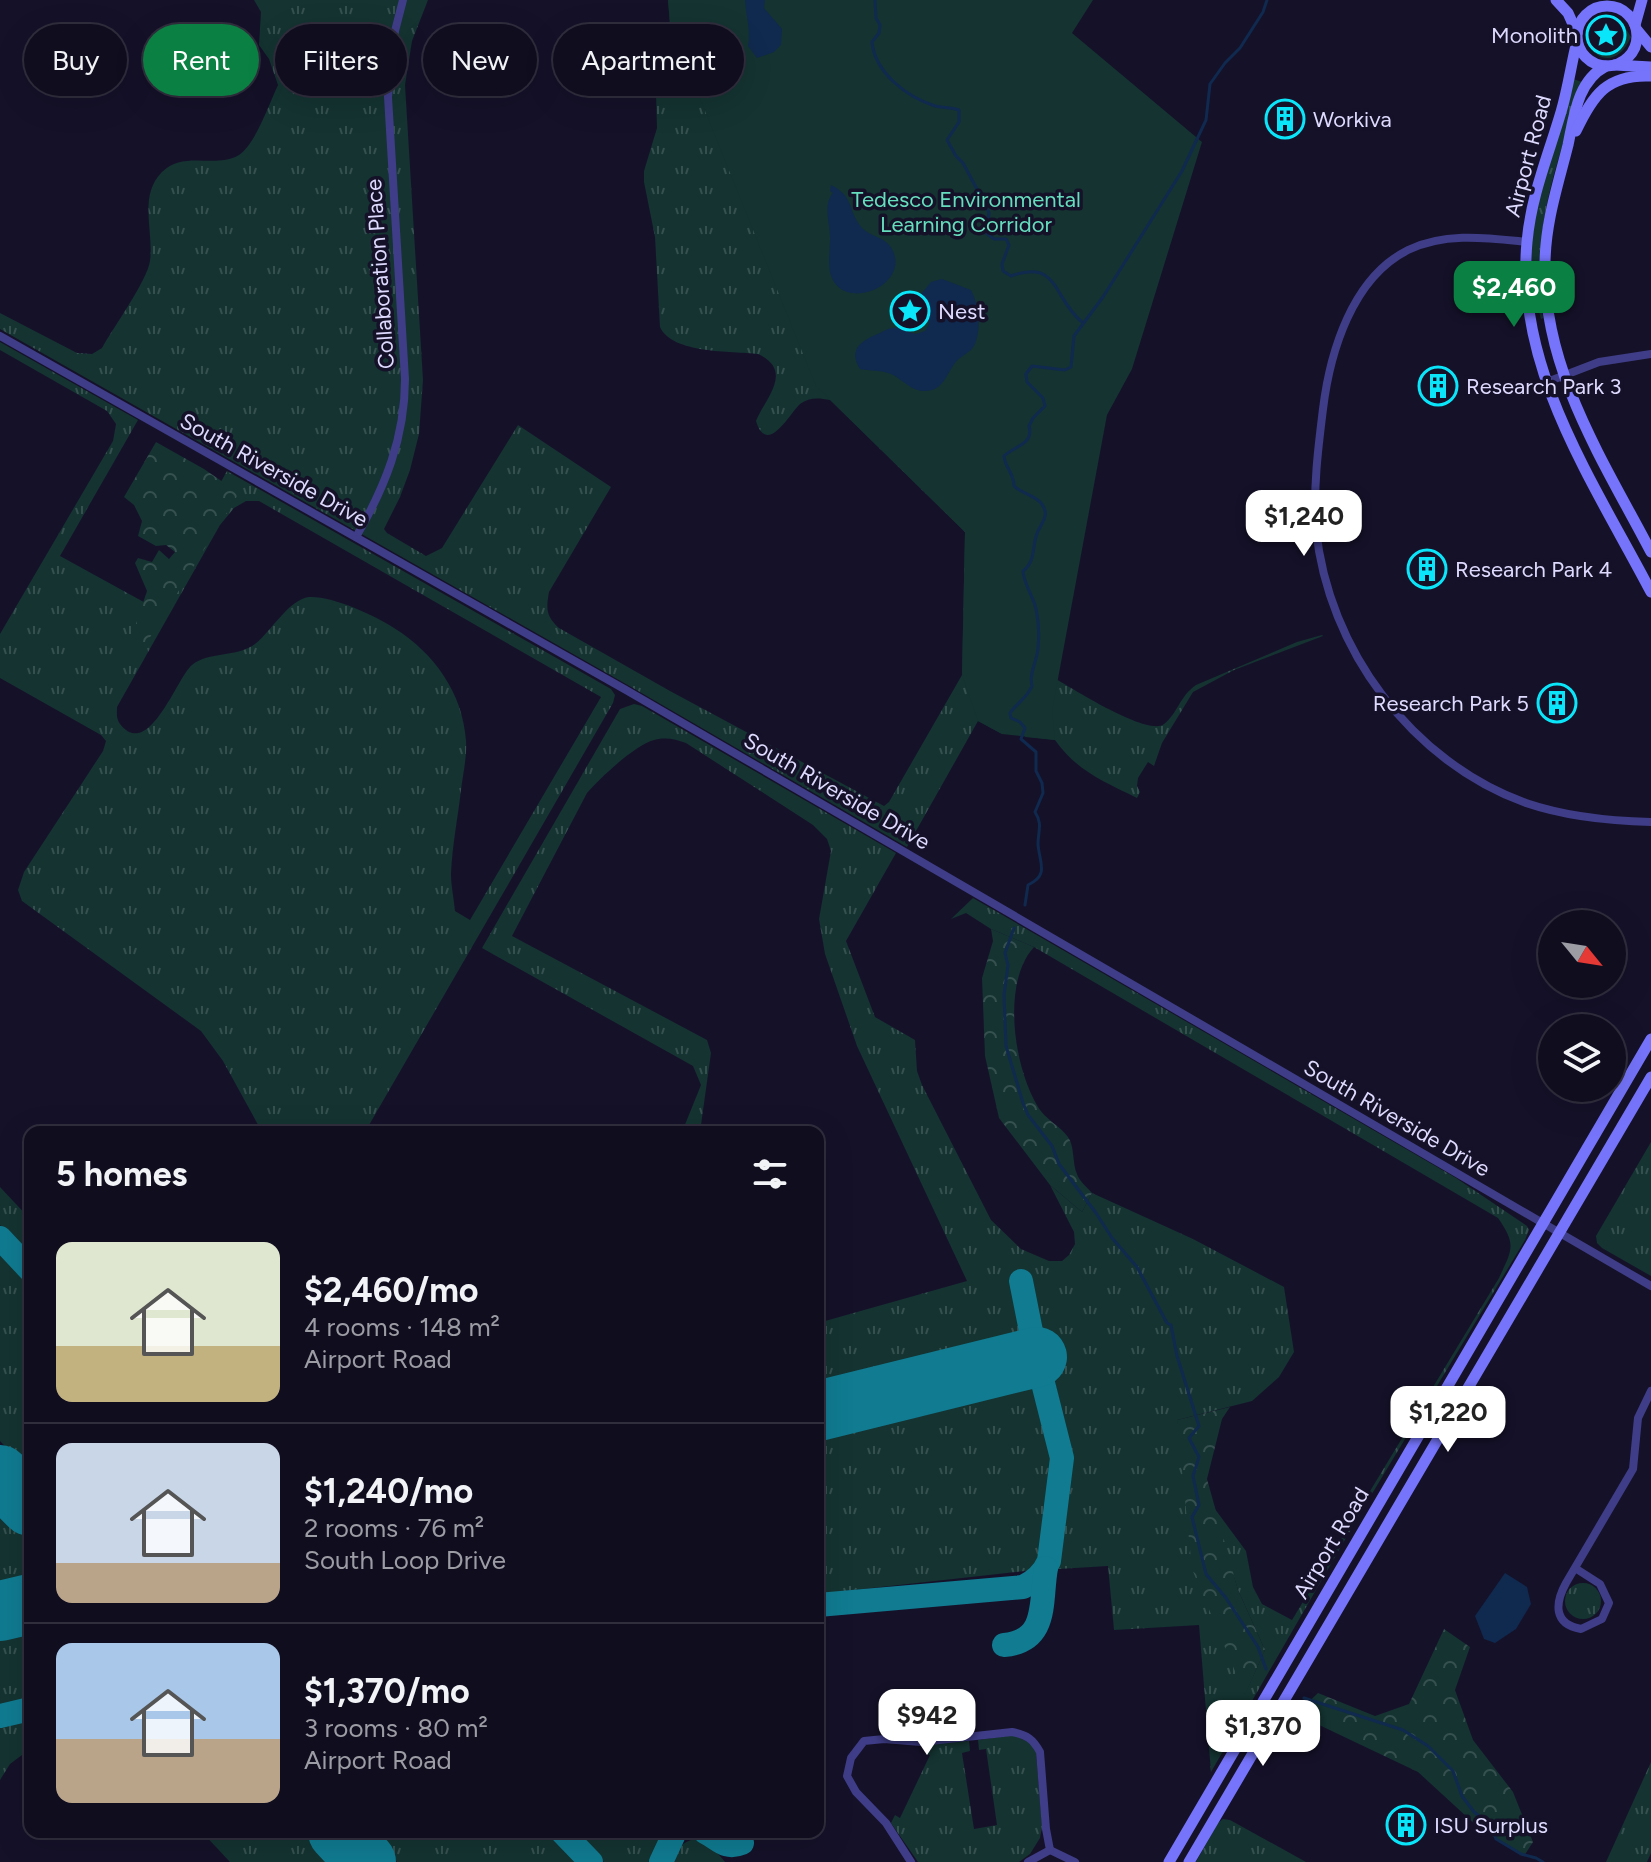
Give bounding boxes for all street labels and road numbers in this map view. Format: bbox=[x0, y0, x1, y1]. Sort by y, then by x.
street label: Airport Road bbox=[1499, 92, 1557, 220]
street label: Collaboration Place bbox=[360, 178, 400, 370]
street label: South Riverside Drive bbox=[175, 407, 373, 533]
street label: South Riverside Drive bbox=[739, 727, 935, 855]
street label: South Riverside Drive bbox=[1299, 1054, 1495, 1182]
street label: Airport Road bbox=[1287, 1482, 1375, 1604]

